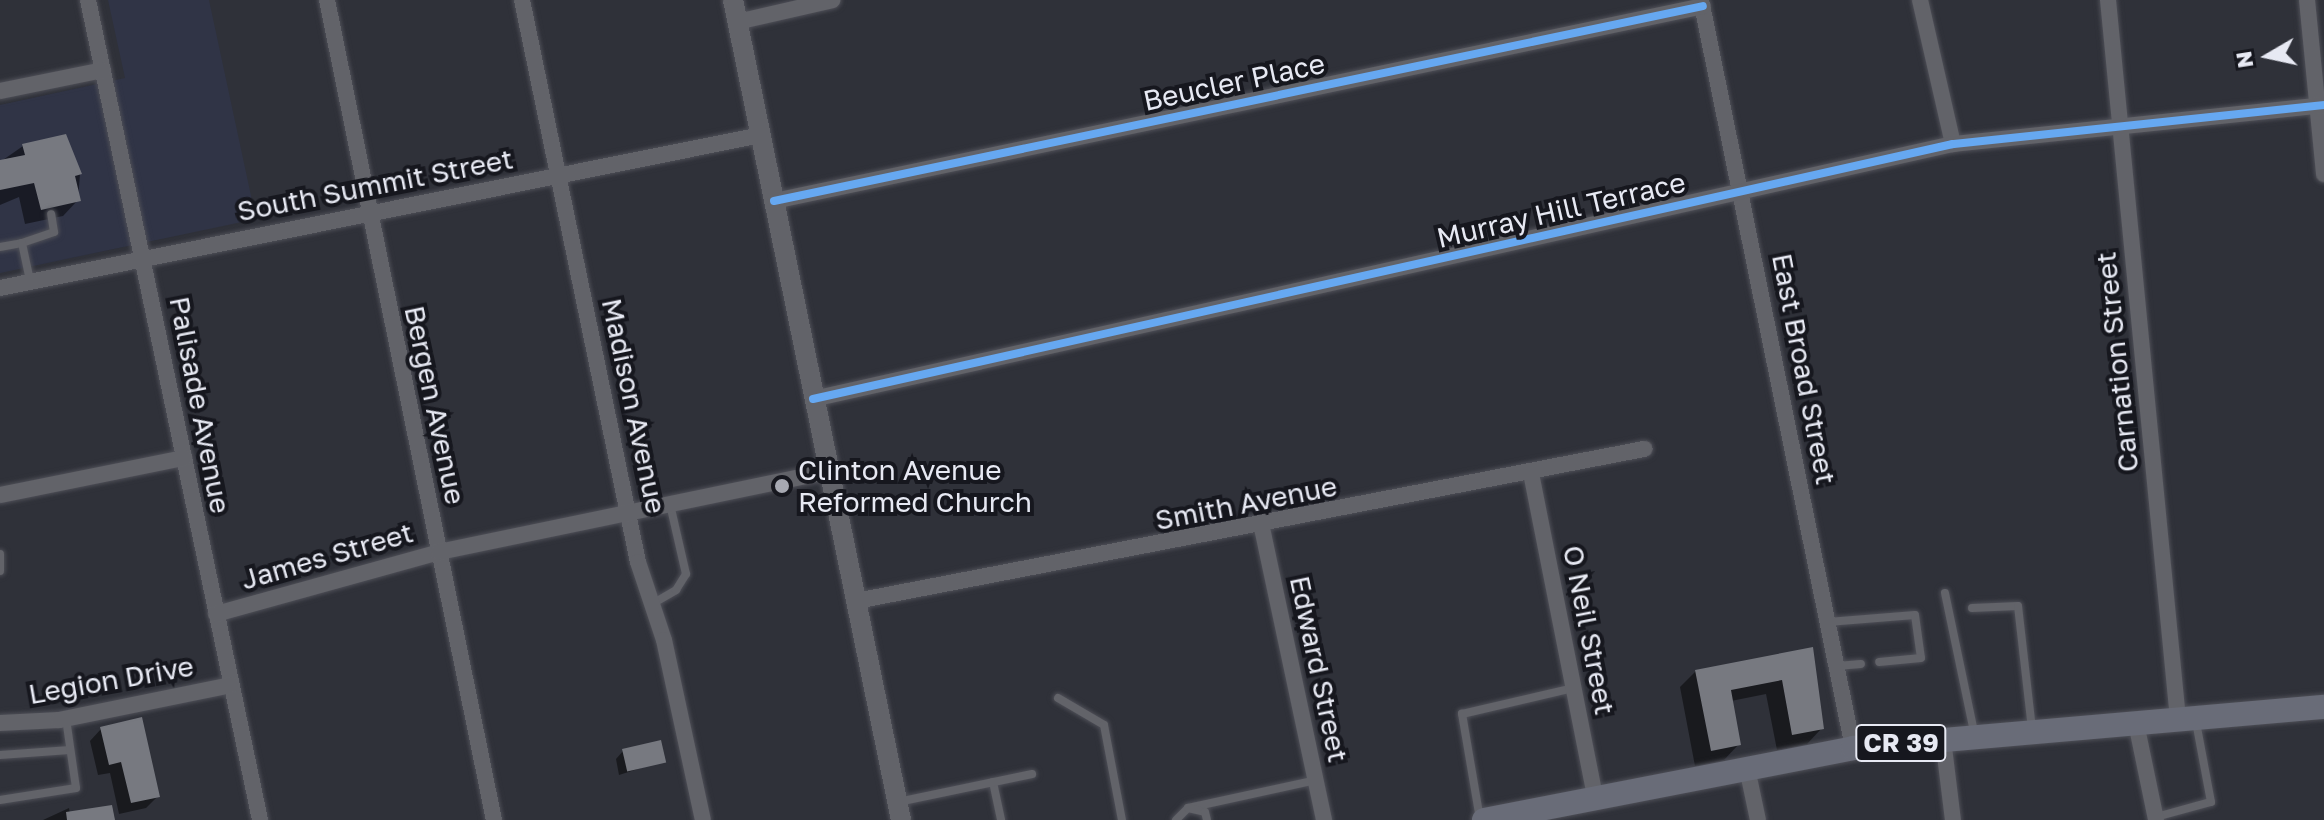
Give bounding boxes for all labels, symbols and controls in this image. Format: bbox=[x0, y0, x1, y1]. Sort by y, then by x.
north arrow bbox=[2228, 16, 2308, 96]
street label: Beucler Place bbox=[1140, 46, 1328, 118]
text: N bbox=[2229, 49, 2258, 70]
street label: South Summit Street bbox=[234, 142, 516, 228]
street label: Murray Hill Terrace bbox=[1433, 165, 1689, 255]
street label: Carnation Street bbox=[2089, 250, 2145, 474]
street label: East Broad Street bbox=[1765, 251, 1843, 487]
street label: Palisade Avenue bbox=[162, 294, 238, 516]
street label: Madison Avenue bbox=[595, 295, 673, 517]
street label: Bergen Avenue bbox=[398, 303, 472, 507]
place label: Clinton Avenue Reformed Church bbox=[798, 453, 1032, 519]
street label: Smith Avenue bbox=[1152, 469, 1340, 537]
marker: Clinton Avenue Reformed Church bbox=[773, 477, 791, 495]
street label: James Street bbox=[237, 515, 417, 597]
street label: O Neil Street bbox=[1556, 543, 1622, 717]
street label: Edward Street bbox=[1283, 573, 1355, 765]
street label: Legion Drive bbox=[26, 649, 196, 711]
road number: CR 39 bbox=[1855, 721, 1947, 765]

